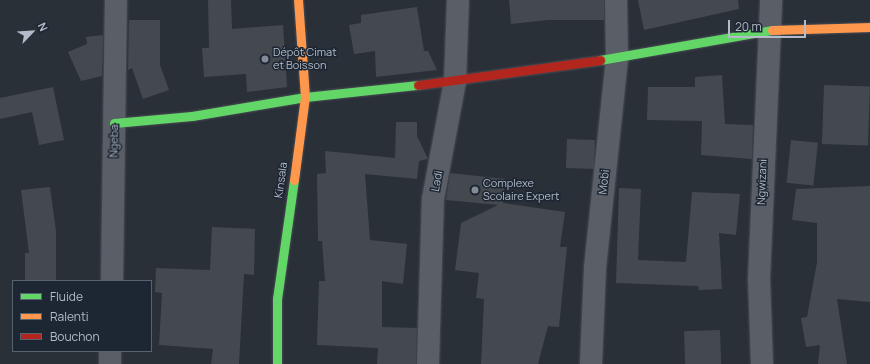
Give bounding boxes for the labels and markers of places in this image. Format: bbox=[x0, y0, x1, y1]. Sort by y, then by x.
place label: Dépôt Cimat et Boisson bbox=[273, 46, 337, 72]
marker: Dépôt Cimat et Boisson bbox=[260, 54, 270, 64]
place label: Complexe Scolaire Expert bbox=[483, 177, 559, 203]
marker: Complexe Scolaire Expert bbox=[470, 185, 480, 195]

